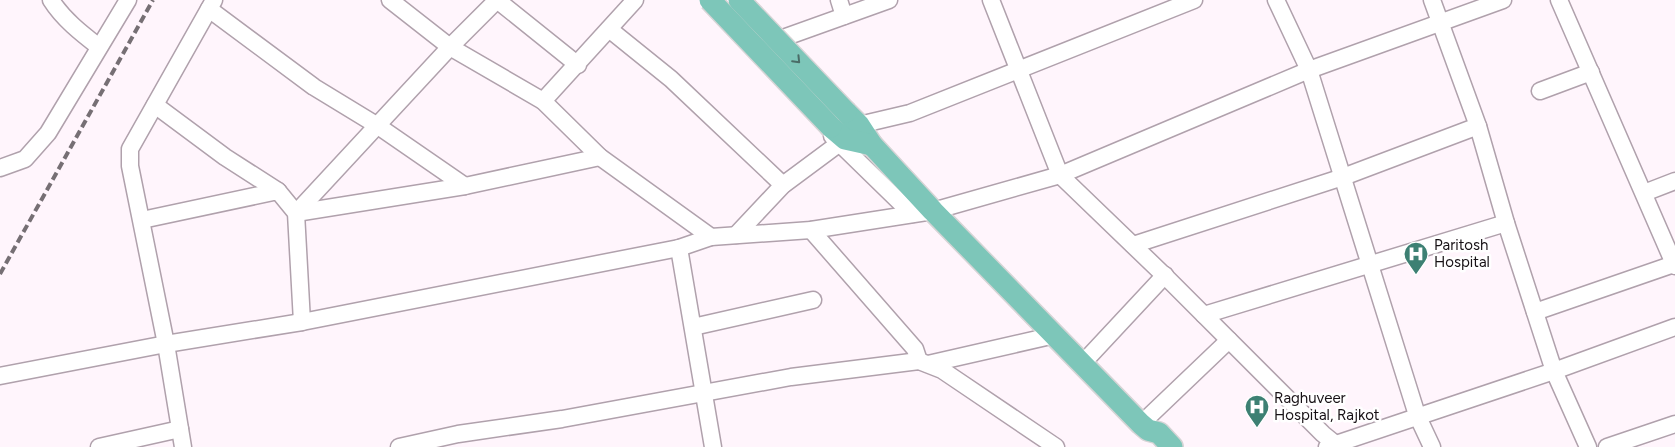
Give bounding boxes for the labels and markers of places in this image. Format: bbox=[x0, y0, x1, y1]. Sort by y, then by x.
place label: Paritosh Hospital bbox=[1434, 236, 1490, 271]
hospital icon: Paritosh Hospital bbox=[1403, 241, 1429, 275]
place label: Raghuveer Hospital, Rajkot bbox=[1274, 389, 1380, 424]
hospital icon: Raghuveer Hospital, Rajkot bbox=[1244, 394, 1270, 428]

